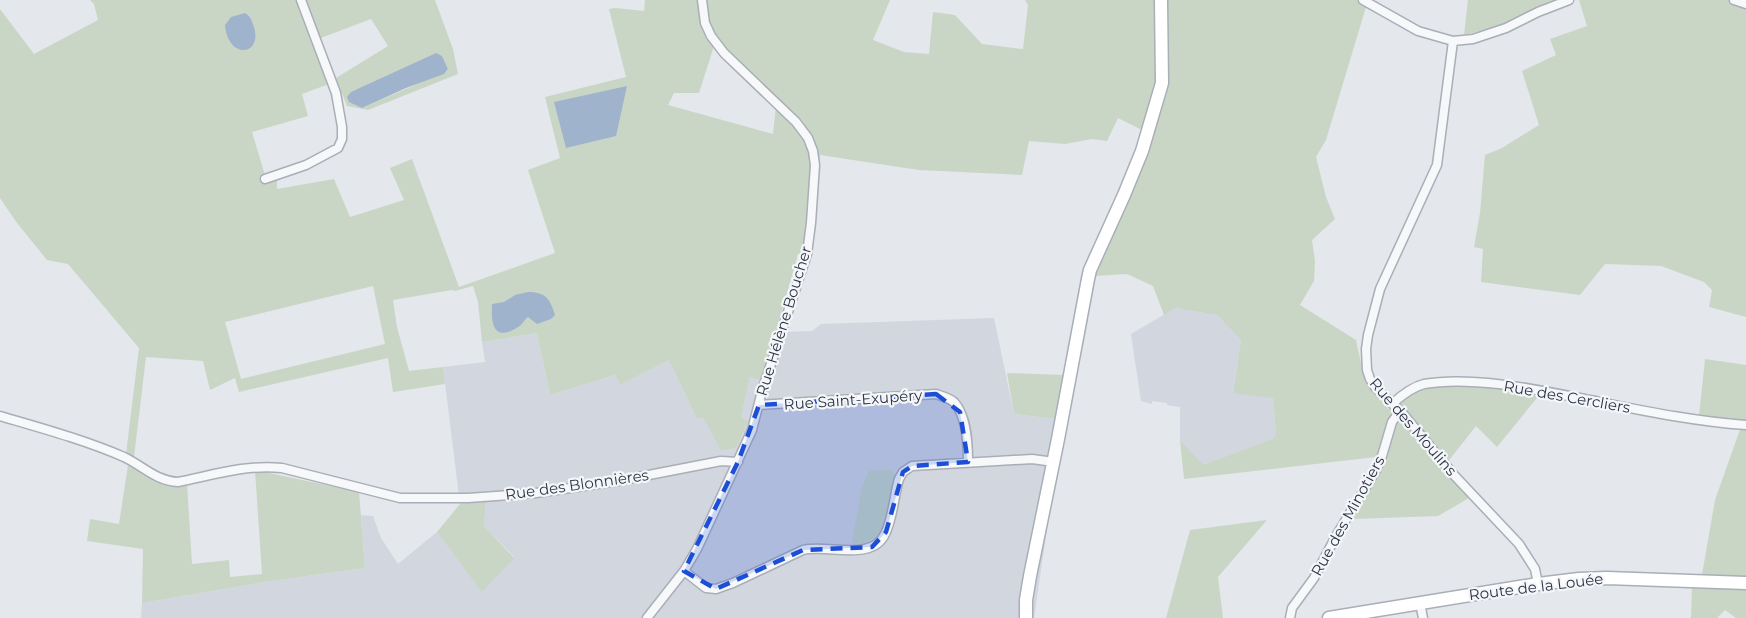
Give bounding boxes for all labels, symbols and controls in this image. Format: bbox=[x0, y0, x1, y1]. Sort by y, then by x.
street label: Rue Hélène Boucher bbox=[752, 244, 815, 398]
street label: Rue des Moulins bbox=[1366, 374, 1461, 480]
street label: Rue des Cercliers bbox=[1502, 376, 1632, 417]
street label: Rue Saint-Exupéry bbox=[783, 385, 924, 414]
street label: Rue des Minotiers bbox=[1307, 452, 1389, 579]
street label: Rue des Blonnières bbox=[504, 465, 650, 504]
street label: Route de la Louée bbox=[1468, 569, 1604, 604]

